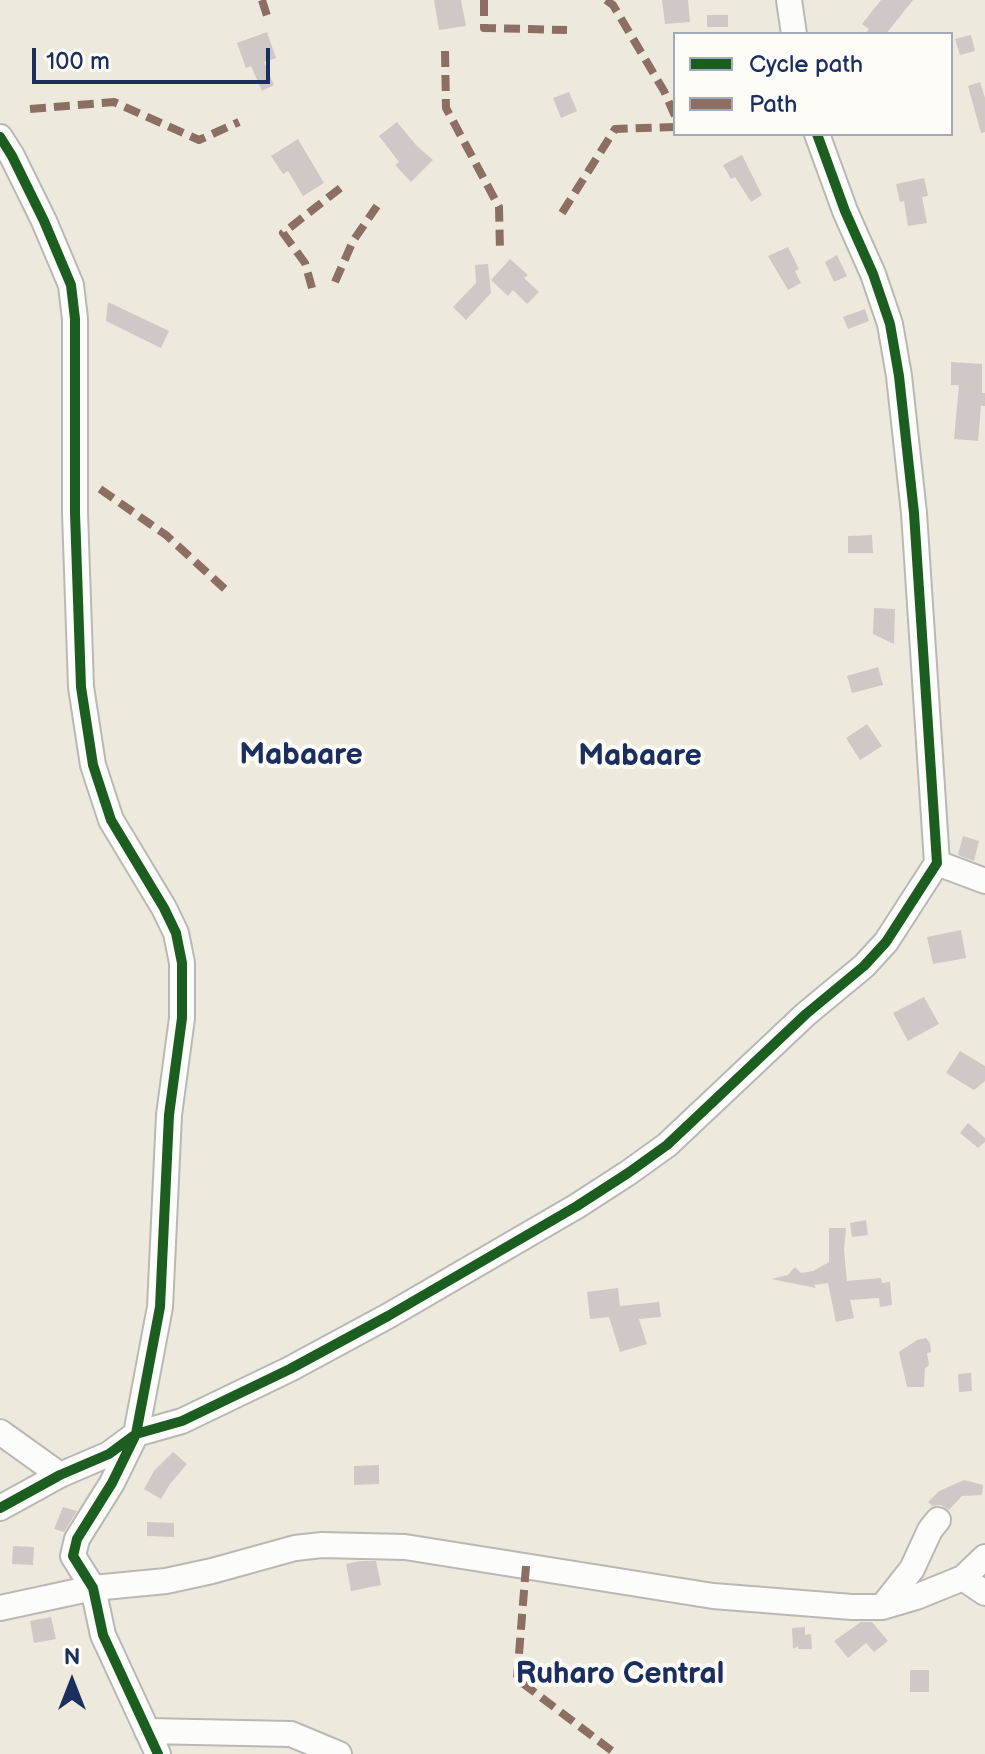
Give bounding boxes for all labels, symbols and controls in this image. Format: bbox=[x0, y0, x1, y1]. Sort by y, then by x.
scale bar bbox=[36, 32, 274, 82]
legend bbox=[673, 32, 953, 136]
text: 100 m bbox=[46, 47, 110, 76]
text: Cycle path bbox=[749, 50, 863, 79]
text: Path bbox=[749, 90, 797, 119]
district label: Mabaare bbox=[239, 738, 363, 774]
district label: Mabaare bbox=[578, 739, 702, 775]
north arrow bbox=[32, 1642, 112, 1722]
text: N bbox=[64, 1644, 80, 1671]
district label: Ruharo Central bbox=[516, 1657, 724, 1693]

